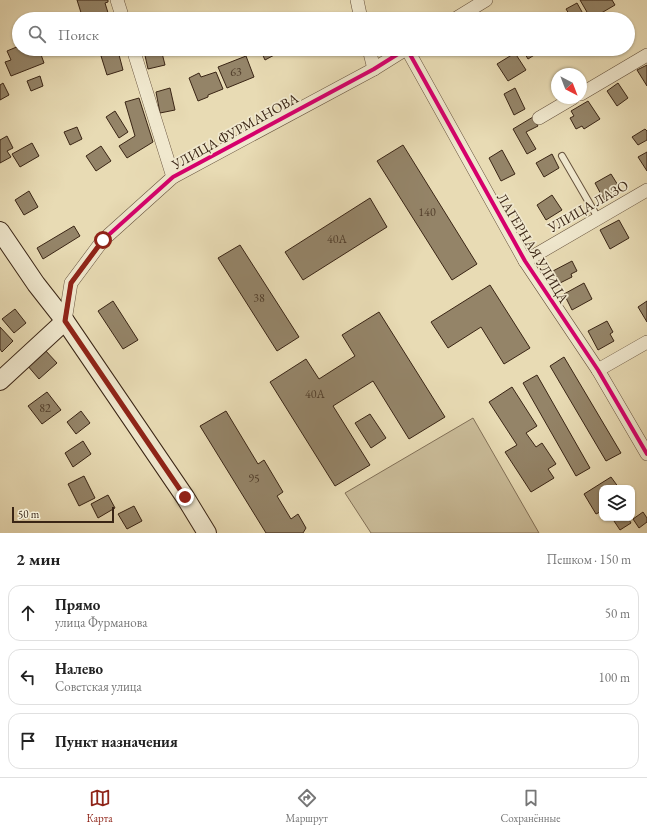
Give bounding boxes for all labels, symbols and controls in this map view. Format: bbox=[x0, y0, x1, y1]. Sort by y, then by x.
search box bbox=[12, 12, 635, 56]
icon: search bbox=[26, 23, 48, 45]
text: Поиск bbox=[58, 25, 99, 44]
house number: 63 bbox=[230, 64, 242, 80]
north arrow bbox=[551, 68, 587, 104]
street label: УЛИЦА ФУРМАНОВА bbox=[168, 89, 302, 174]
street label: УЛИЦА ЛАЗО bbox=[544, 176, 632, 237]
street label: ЛАГЕРНАЯ УЛИЦА bbox=[493, 190, 573, 307]
house number: 140 bbox=[418, 204, 436, 220]
route start bbox=[94, 231, 112, 249]
house number: 40А bbox=[327, 231, 348, 247]
house number: 38 bbox=[253, 290, 265, 306]
house number: 40А bbox=[305, 386, 326, 402]
house number: 82 bbox=[39, 400, 51, 416]
house number: 95 bbox=[248, 470, 260, 486]
map controls bbox=[599, 485, 635, 521]
button: layers bbox=[599, 485, 635, 521]
route end bbox=[176, 488, 194, 506]
scale bar bbox=[12, 505, 114, 524]
text: 50 m bbox=[18, 507, 39, 521]
text: 2 мин bbox=[16, 548, 60, 570]
text: Пешком · 150 m bbox=[547, 551, 631, 568]
text: Прямо bbox=[55, 595, 100, 614]
icon: ahead bbox=[17, 602, 39, 624]
text: 50 m bbox=[605, 605, 630, 622]
text: улица Фурманова bbox=[55, 614, 147, 631]
text: Налево bbox=[55, 659, 103, 678]
icon: left bbox=[17, 666, 39, 688]
text: 100 m bbox=[599, 669, 630, 686]
text: Советская улица bbox=[55, 678, 142, 695]
icon: arrive bbox=[17, 730, 39, 752]
text: Пункт назначения bbox=[55, 732, 178, 751]
tab: Карта bbox=[86, 787, 113, 825]
tab: Маршрут bbox=[286, 787, 328, 825]
tab: Сохранённые bbox=[501, 787, 561, 825]

